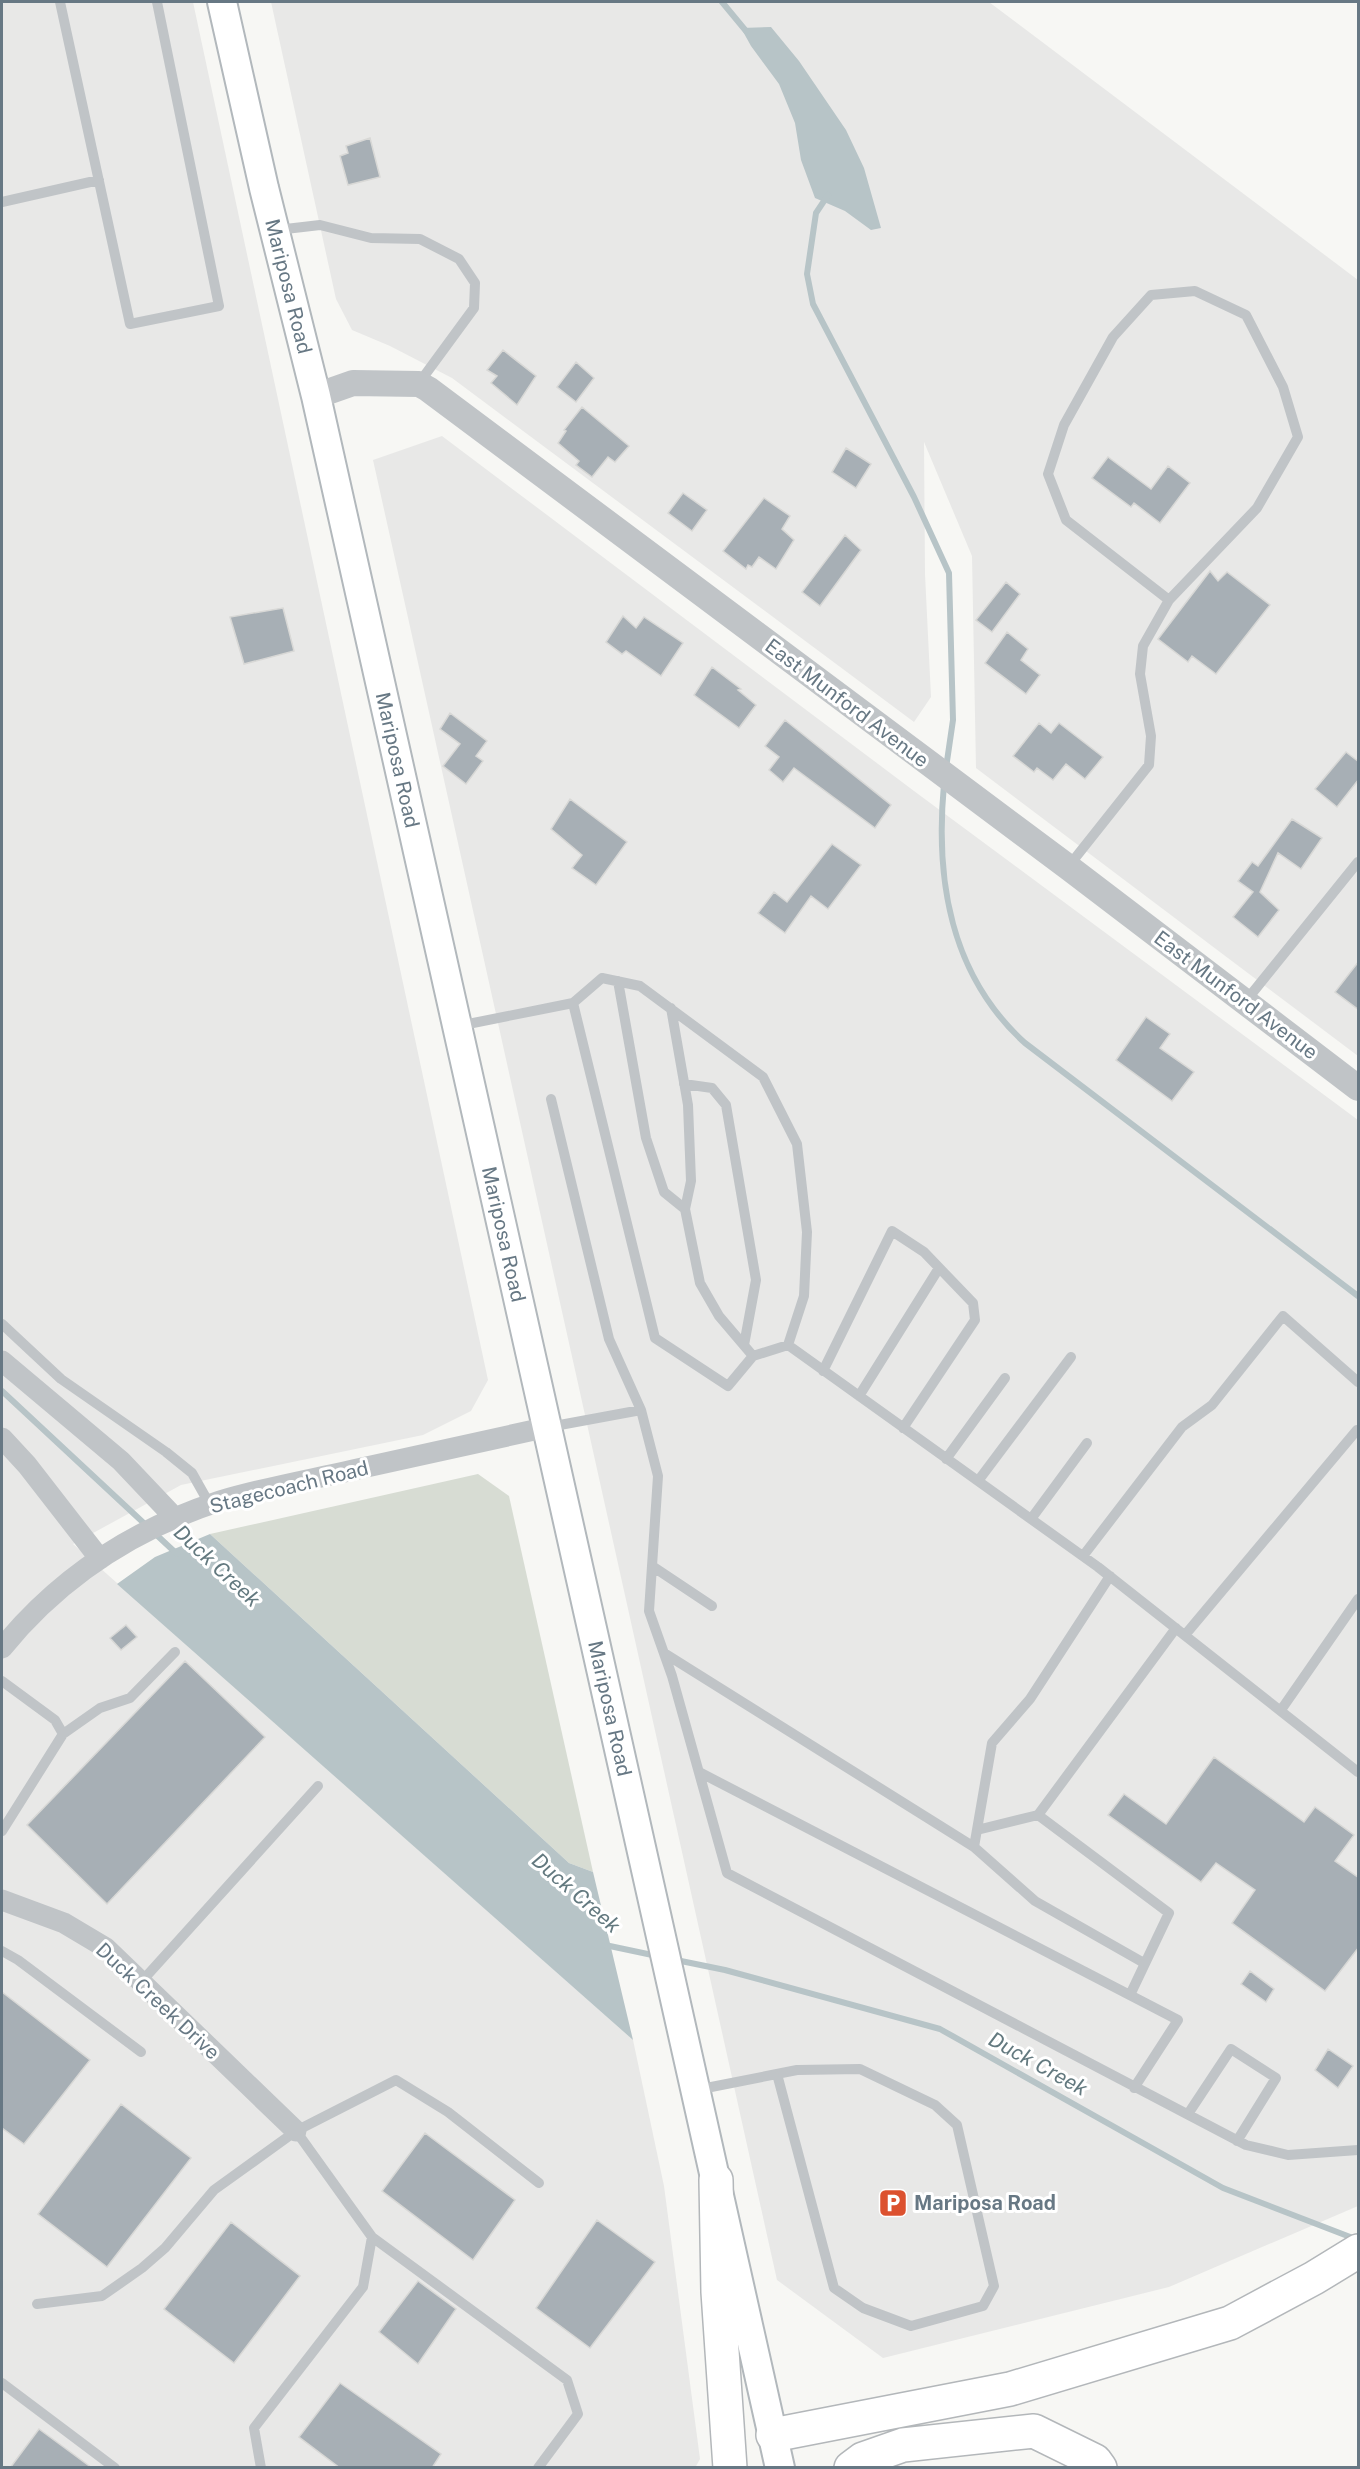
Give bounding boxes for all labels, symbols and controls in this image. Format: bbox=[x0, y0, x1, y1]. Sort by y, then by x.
street label: Mariposa Road bbox=[260, 216, 317, 356]
street label: East Munford Avenue bbox=[760, 634, 934, 772]
street label: Mariposa Road bbox=[371, 690, 424, 830]
street label: East Munford Avenue bbox=[1149, 926, 1323, 1064]
street label: Mariposa Road bbox=[477, 1164, 531, 1304]
street label: Stagecoach Road bbox=[207, 1456, 371, 1518]
water label: Duck Creek bbox=[169, 1519, 266, 1612]
street label: Mariposa Road bbox=[583, 1638, 637, 1779]
water label: Duck Creek bbox=[527, 1847, 626, 1938]
street label: Duck Creek Drive bbox=[91, 1938, 225, 2064]
water label: Duck Creek bbox=[984, 2026, 1093, 2101]
parking icon: Mariposa Road bbox=[877, 2187, 909, 2219]
place label: Mariposa Road bbox=[914, 2191, 1056, 2215]

